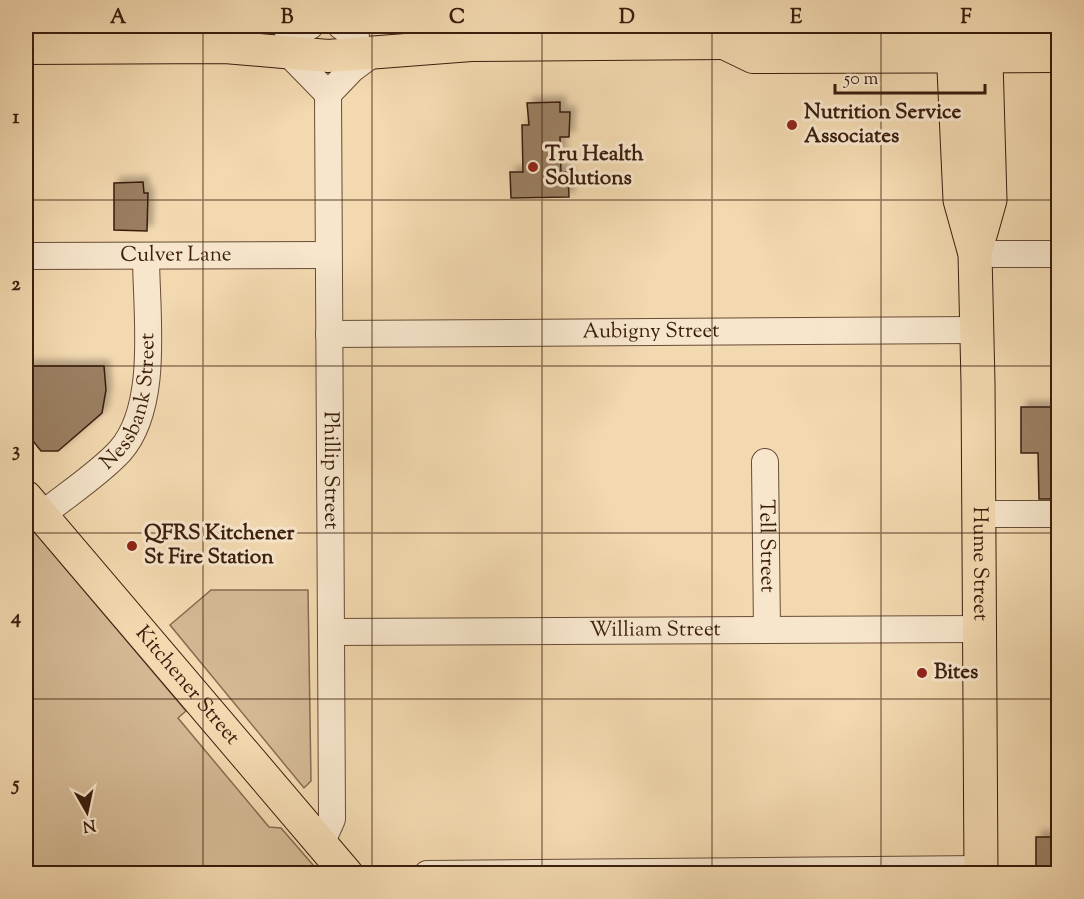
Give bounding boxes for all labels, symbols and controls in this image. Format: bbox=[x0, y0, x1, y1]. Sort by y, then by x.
text: A bbox=[110, 4, 127, 33]
text: B bbox=[281, 4, 294, 33]
text: C bbox=[449, 4, 465, 33]
text: D bbox=[619, 4, 635, 33]
text: E bbox=[790, 4, 803, 33]
text: F bbox=[960, 4, 972, 33]
scale bar bbox=[835, 57, 985, 95]
text: 50 m bbox=[843, 67, 879, 93]
place label: Nutrition Service Associates bbox=[804, 98, 962, 152]
text: 1 bbox=[13, 104, 20, 133]
marker: Nutrition Service Associates bbox=[785, 118, 799, 132]
place label: Tru Health Solutions bbox=[545, 140, 644, 194]
marker: Tru Health Solutions bbox=[526, 160, 540, 174]
street label: Culver Lane bbox=[120, 240, 232, 271]
text: 2 bbox=[11, 271, 21, 300]
street label: Aubigny Street bbox=[582, 317, 720, 347]
street label: Nessbank Street bbox=[94, 333, 163, 477]
street label: Phillip Street bbox=[315, 411, 345, 529]
text: 3 bbox=[12, 437, 20, 466]
street label: Tell Street bbox=[750, 499, 782, 593]
street label: Hume Street bbox=[964, 506, 994, 621]
place label: QFRS Kitchener St Fire Station bbox=[144, 519, 295, 573]
marker: QFRS Kitchener St Fire Station bbox=[125, 539, 139, 553]
text: 4 bbox=[10, 604, 21, 633]
street label: William Street bbox=[589, 615, 721, 646]
street label: Kitchener Street bbox=[127, 620, 246, 752]
place label: Bites bbox=[934, 658, 978, 688]
marker: Bites bbox=[915, 666, 929, 680]
text: 5 bbox=[11, 771, 20, 800]
north arrow bbox=[57, 782, 117, 842]
text: N bbox=[81, 812, 97, 837]

